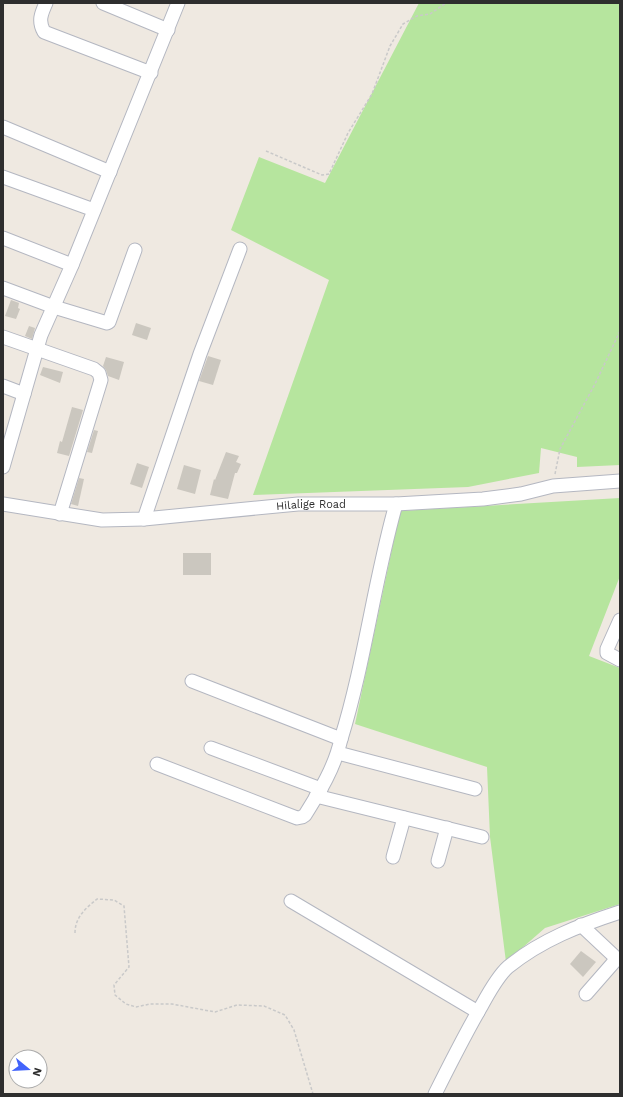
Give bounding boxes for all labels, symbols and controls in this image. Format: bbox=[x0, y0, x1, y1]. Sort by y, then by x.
street label: Hilalige Road bbox=[276, 498, 346, 513]
north arrow bbox=[8, 1049, 48, 1089]
text: N bbox=[30, 1066, 44, 1078]

